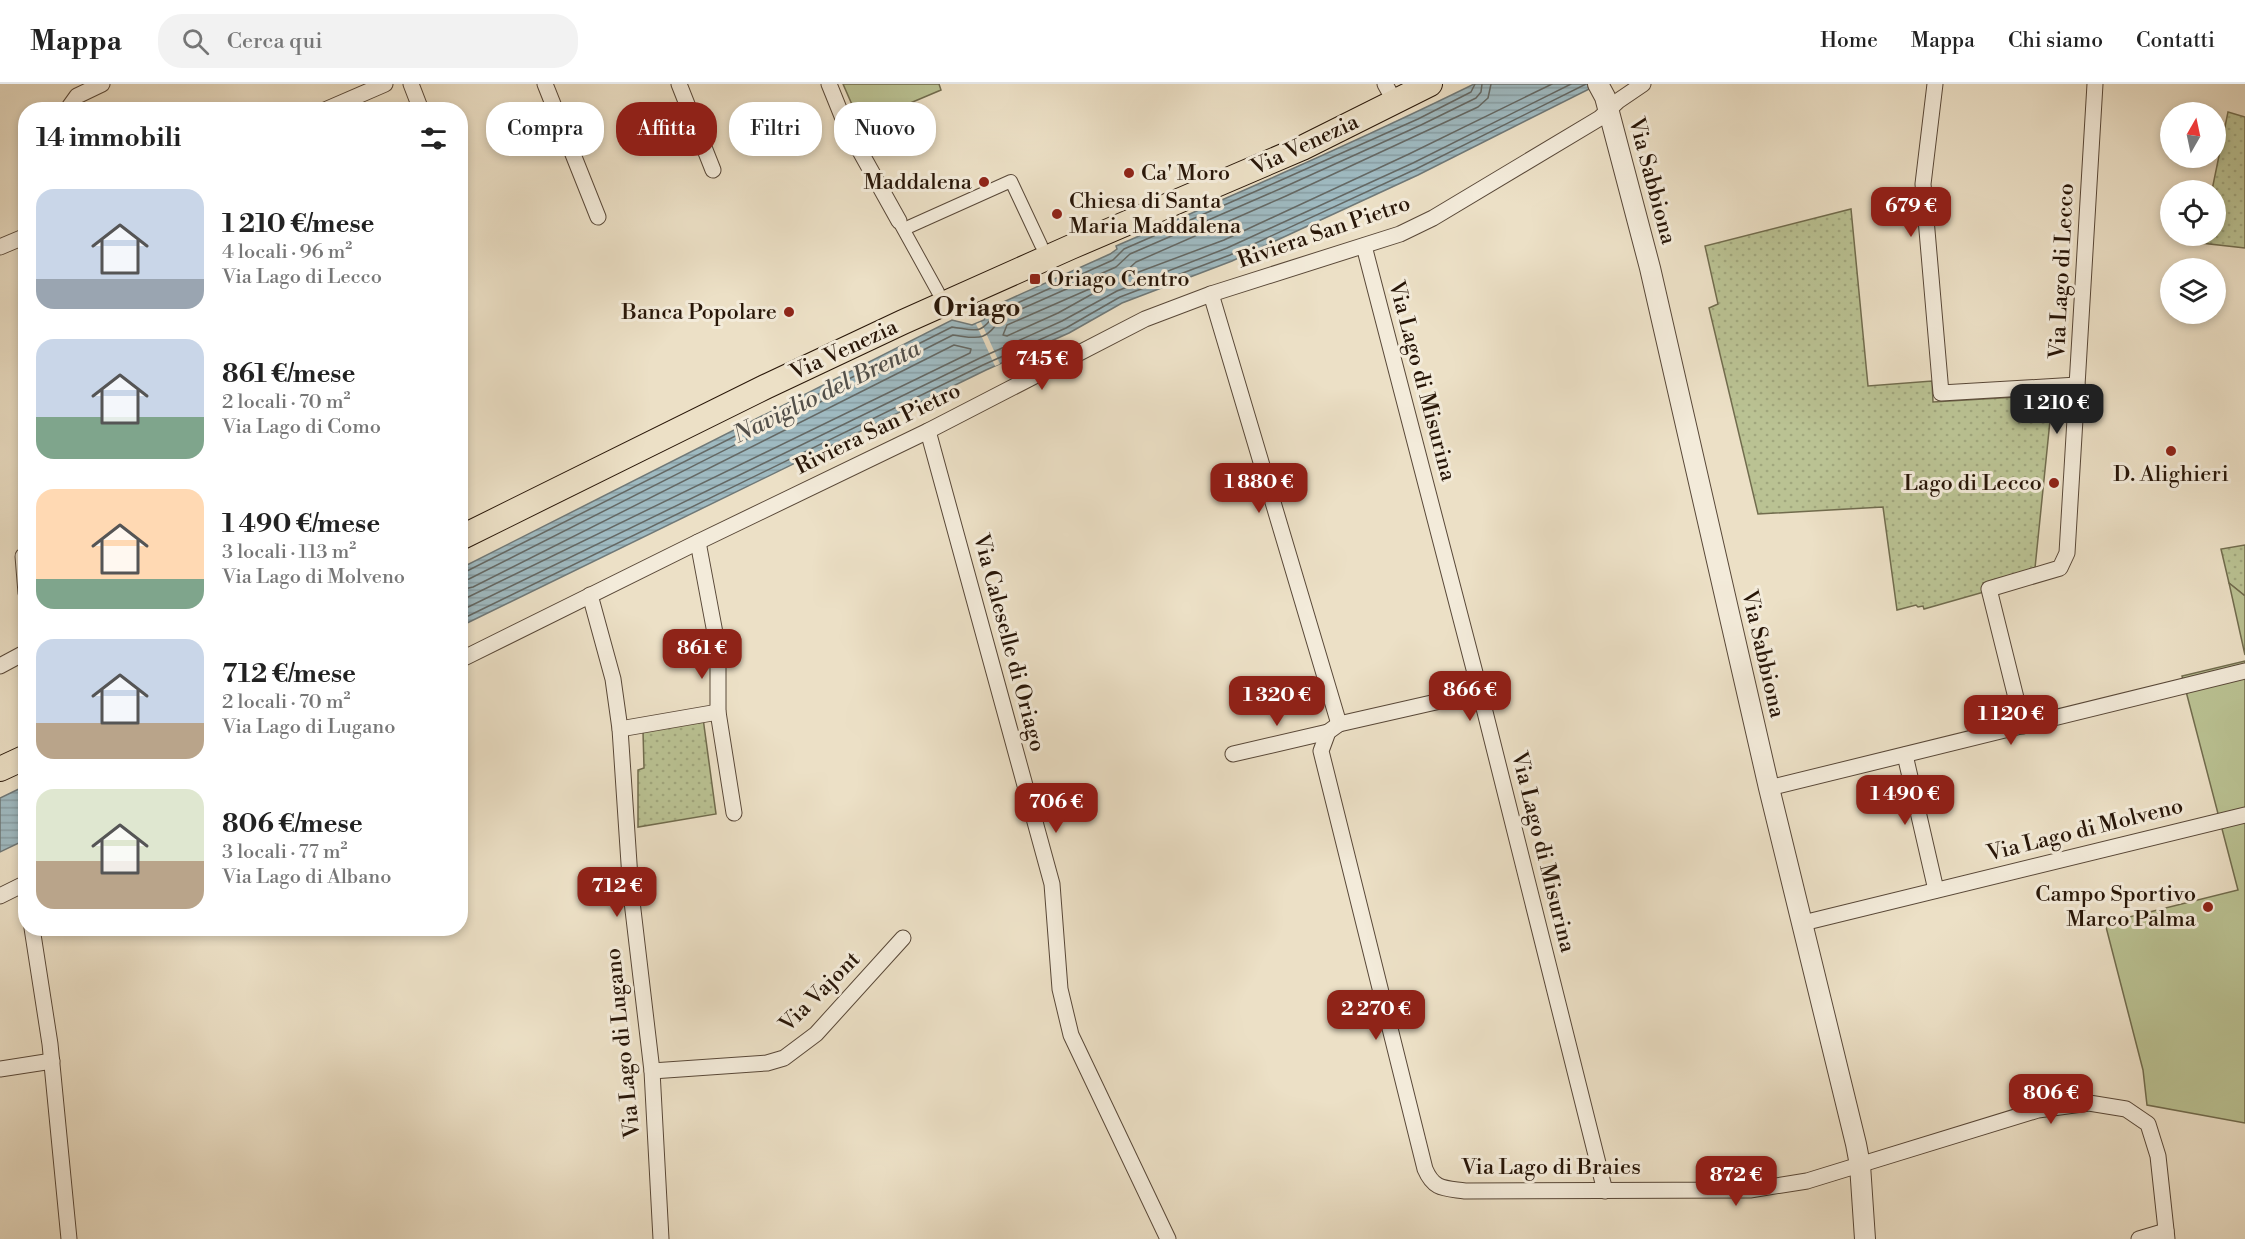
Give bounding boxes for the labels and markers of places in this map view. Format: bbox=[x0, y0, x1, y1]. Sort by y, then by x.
place label: Ca' Moro bbox=[1141, 160, 1230, 187]
marker: Ca' Moro bbox=[1122, 166, 1136, 180]
place label: Maddalena bbox=[863, 169, 973, 196]
marker: Maddalena bbox=[977, 175, 991, 189]
pin: 679 € bbox=[1869, 187, 1953, 238]
place label: Chiesa di Santa Maria Maddalena bbox=[1069, 188, 1242, 240]
marker: Chiesa di Santa Maria Maddalena bbox=[1050, 207, 1064, 221]
place label: Oriago Centro bbox=[1047, 266, 1190, 293]
marker: Oriago Centro bbox=[1028, 272, 1042, 286]
place label: Banca Popolare bbox=[620, 299, 777, 326]
marker: Banca Popolare bbox=[782, 305, 796, 319]
pin: 745 € bbox=[1000, 340, 1084, 391]
pin: 1 210 € bbox=[2002, 384, 2112, 435]
marker: D. Alighieri bbox=[2164, 444, 2178, 458]
place label: D. Alighieri bbox=[2113, 461, 2229, 488]
pin: 1 880 € bbox=[1204, 463, 1314, 514]
place label: Lago di Lecco bbox=[1903, 470, 2042, 497]
marker: Lago di Lecco bbox=[2047, 476, 2061, 490]
pin: 861 € bbox=[660, 629, 744, 680]
pin: 866 € bbox=[1428, 671, 1512, 722]
pin: 1 320 € bbox=[1222, 676, 1332, 727]
pin: 1 120 € bbox=[1956, 695, 2066, 746]
pin: 1 490 € bbox=[1850, 775, 1960, 826]
pin: 706 € bbox=[1014, 783, 1098, 834]
pin: 712 € bbox=[575, 867, 659, 918]
place label: Campo Sportivo Marco Palma bbox=[2035, 881, 2197, 933]
marker: Campo Sportivo Marco Palma bbox=[2201, 900, 2215, 914]
pin: 2 270 € bbox=[1321, 990, 1431, 1041]
pin: 806 € bbox=[2009, 1074, 2093, 1125]
pin: 872 € bbox=[1694, 1156, 1778, 1207]

